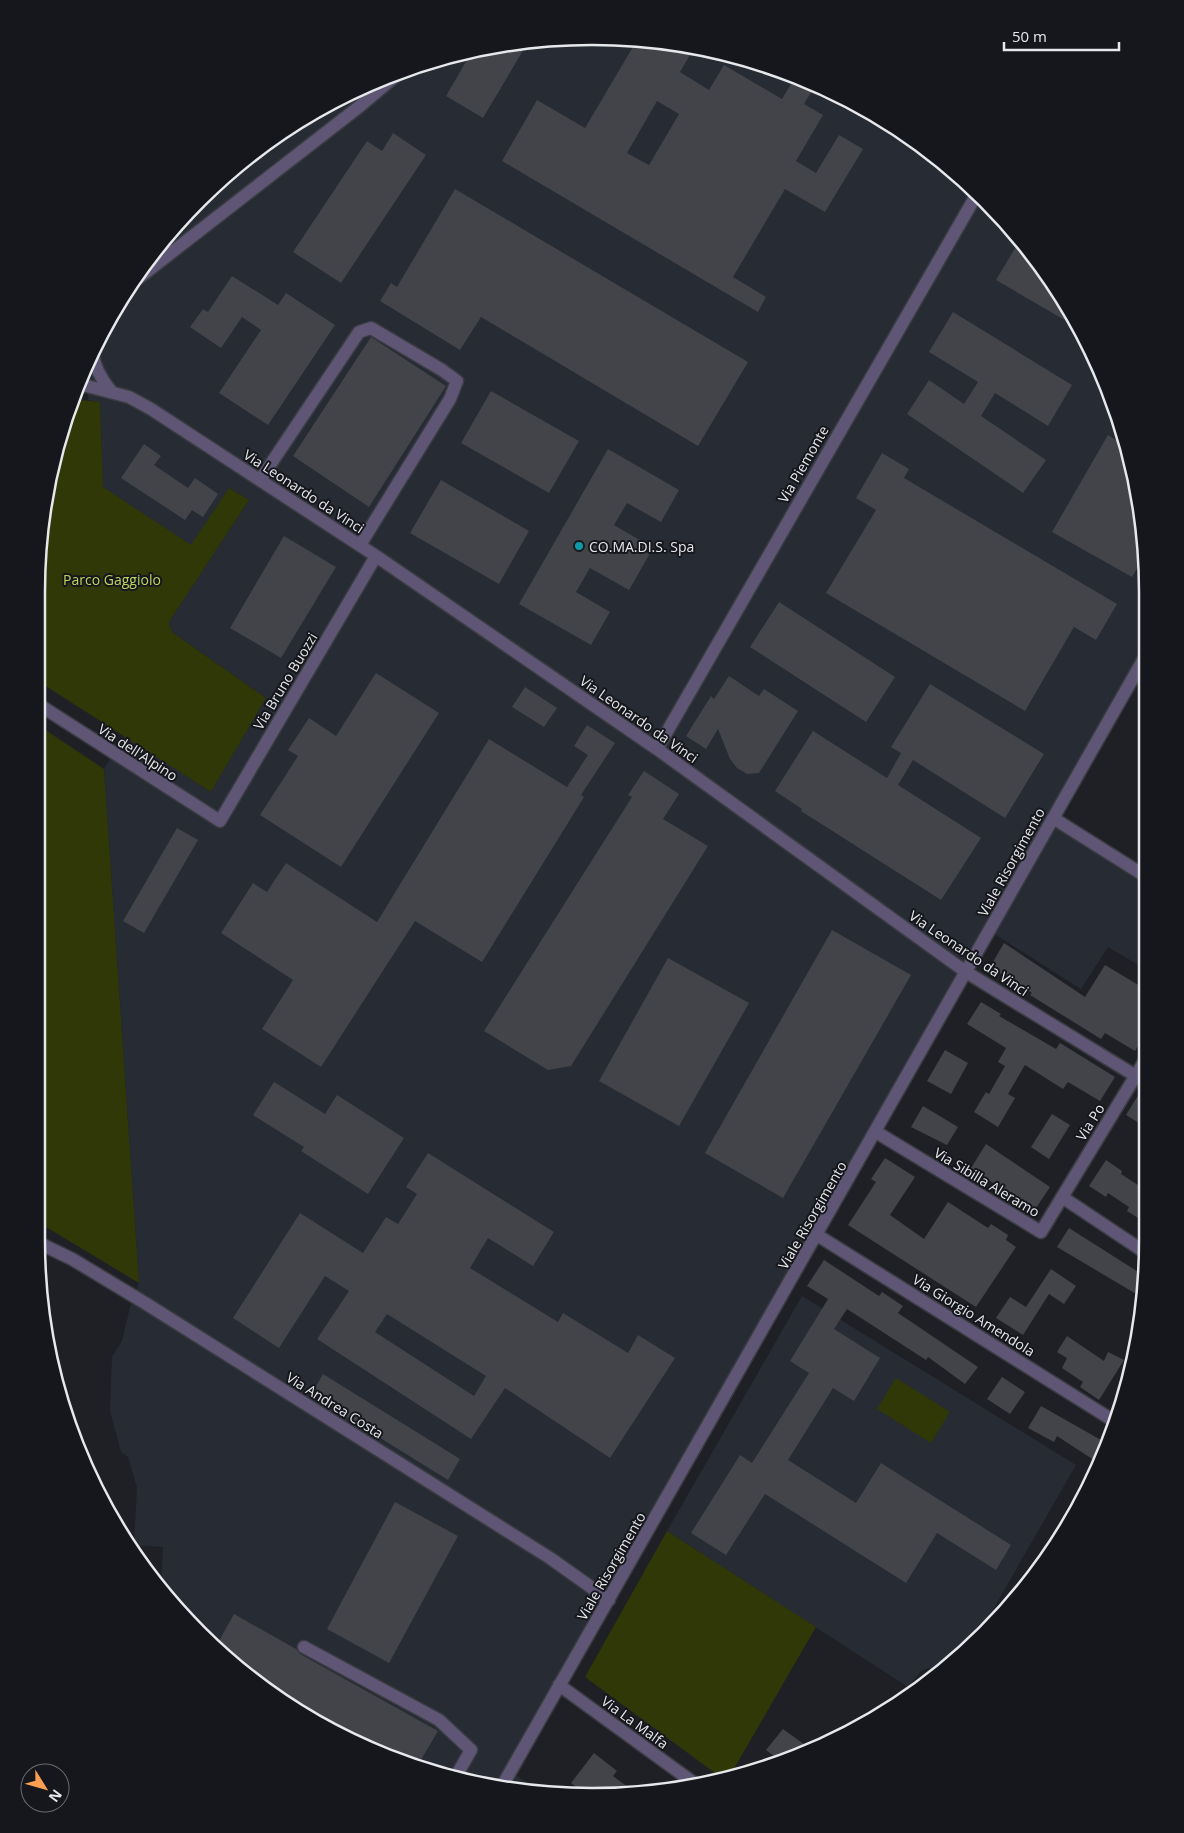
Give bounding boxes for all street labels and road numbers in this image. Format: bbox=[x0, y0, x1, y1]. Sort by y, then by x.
street label: Via Piemonte bbox=[773, 422, 833, 506]
street label: Via Leonardo da Vinci bbox=[240, 445, 368, 537]
street label: Via Bruno Buozzi bbox=[249, 629, 321, 733]
street label: Via Leonardo da Vinci bbox=[576, 671, 702, 767]
street label: Via dell'Alpino bbox=[95, 719, 181, 785]
street label: Viale Risorgimento bbox=[973, 804, 1049, 920]
street label: Via Leonardo da Vinci bbox=[906, 906, 1032, 1000]
street label: Via Po bbox=[1071, 1100, 1109, 1144]
street label: Via Sibilla Aleramo bbox=[931, 1143, 1043, 1221]
street label: Viale Risorgimento bbox=[773, 1158, 851, 1272]
street label: Via Giorgio Amendola bbox=[909, 1270, 1039, 1360]
street label: Via Andrea Costa bbox=[283, 1368, 387, 1442]
street label: Viale Risorgimento bbox=[572, 1509, 650, 1623]
street label: Via La Malfa bbox=[598, 1691, 672, 1753]

